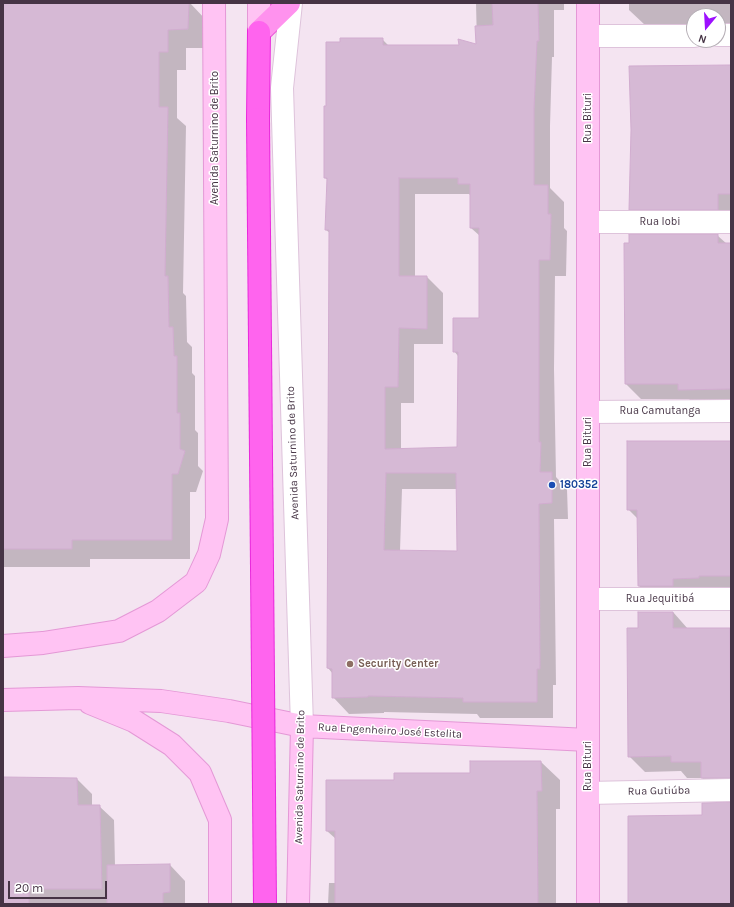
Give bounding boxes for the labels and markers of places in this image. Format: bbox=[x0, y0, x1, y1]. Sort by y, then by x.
place label: 180352 bbox=[560, 478, 598, 492]
marker: 180352 bbox=[547, 480, 557, 490]
place label: Security Center bbox=[358, 657, 438, 671]
marker: Security Center bbox=[345, 659, 355, 669]

